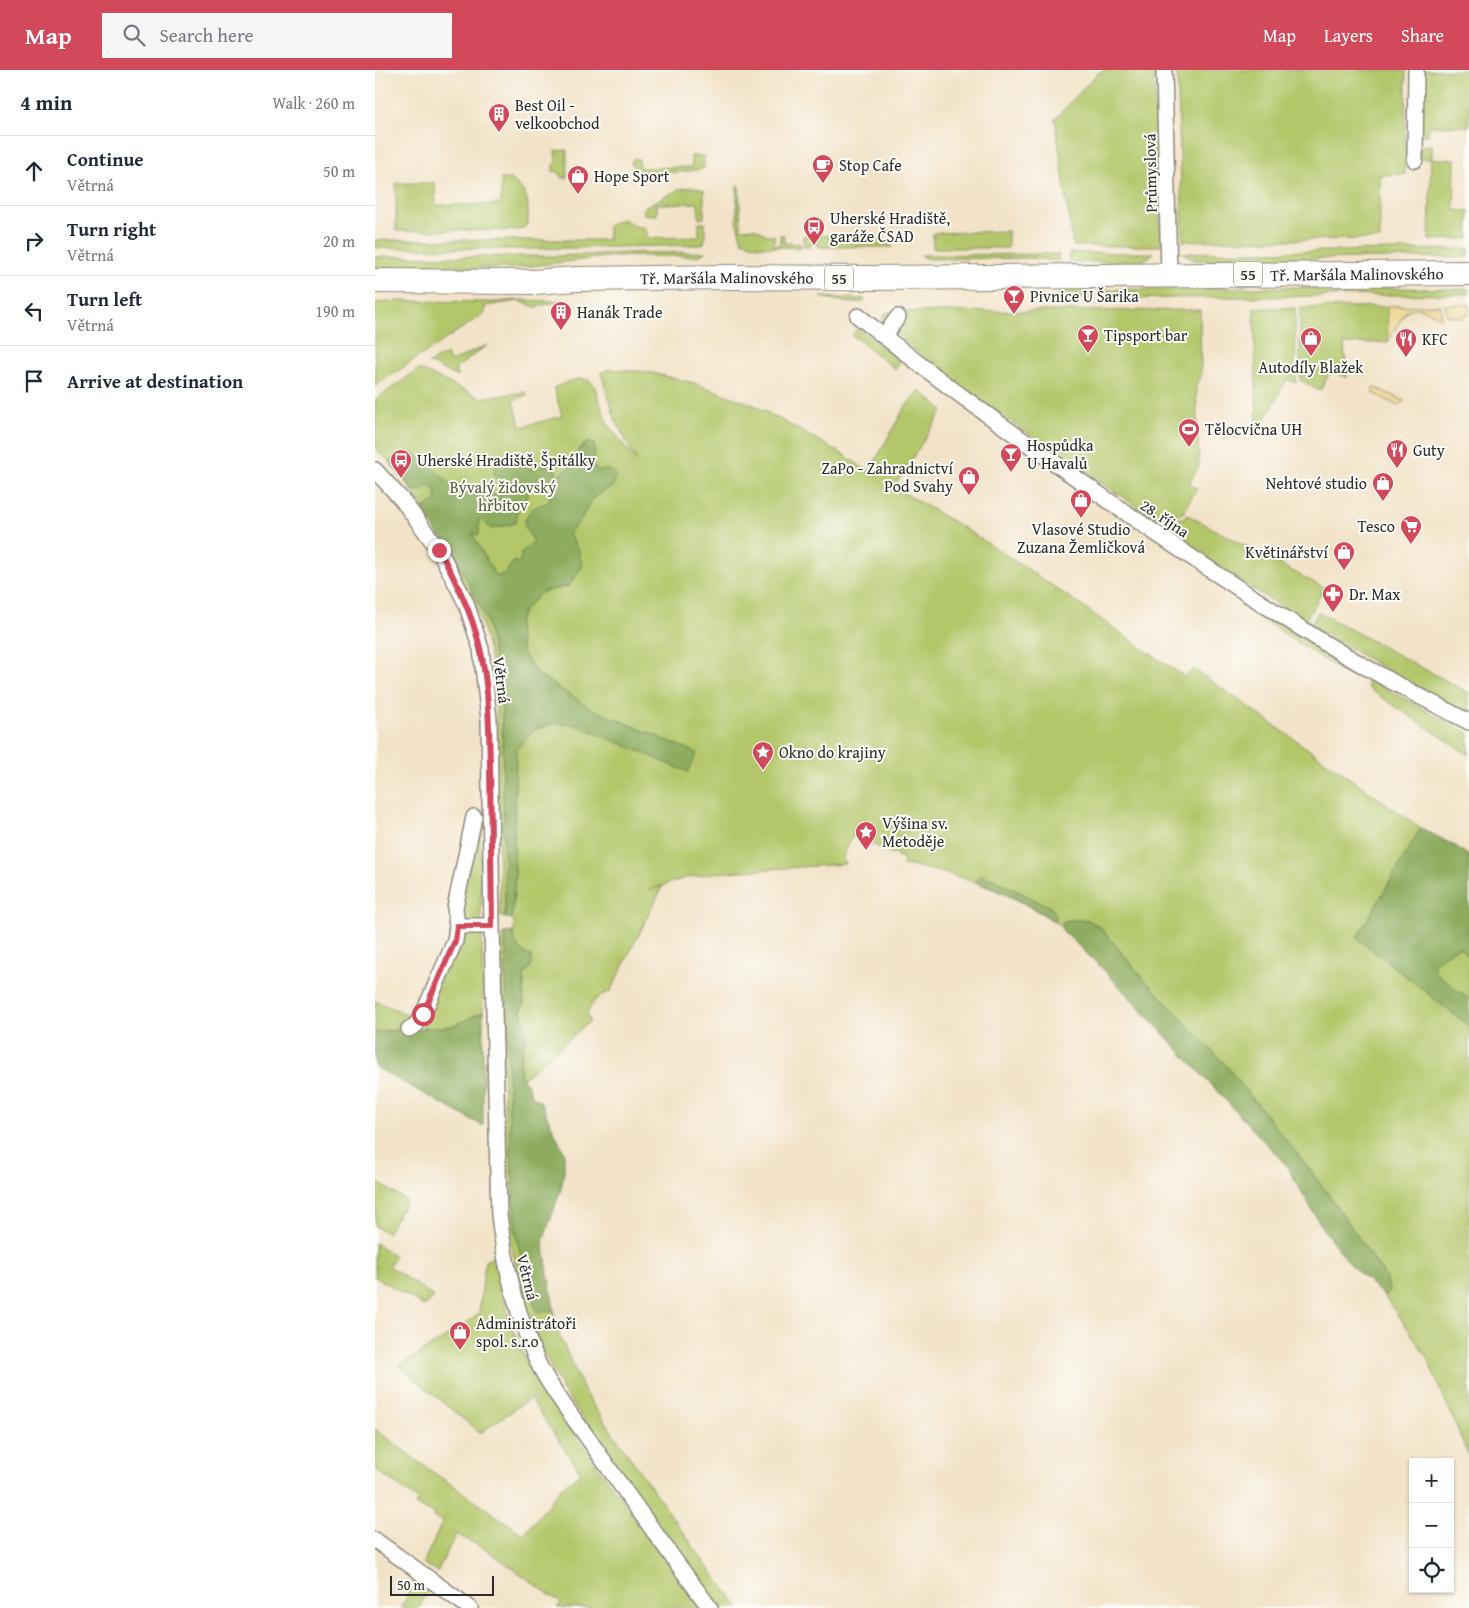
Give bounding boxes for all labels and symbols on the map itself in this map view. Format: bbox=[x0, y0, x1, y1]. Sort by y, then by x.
place label: Best Oil - velkoobchod bbox=[515, 93, 600, 135]
building icon: Best Oil - velkoobchod bbox=[487, 102, 511, 133]
street label: Průmyslová bbox=[1137, 133, 1163, 213]
cafe icon: Stop Cafe bbox=[811, 153, 835, 184]
place label: Stop Cafe bbox=[839, 153, 902, 177]
shop icon: Hope Sport bbox=[566, 164, 590, 195]
place label: Hope Sport bbox=[594, 164, 670, 188]
place label: Uherské Hradiště, garáže ČSAD bbox=[830, 206, 950, 248]
bus stop icon: Uherské Hradiště, garáže ČSAD bbox=[802, 215, 826, 246]
street label: Tř. Maršála Malinovského bbox=[1270, 261, 1444, 287]
road number: 55 bbox=[1234, 262, 1262, 286]
street label: Tř. Maršála Malinovského bbox=[640, 265, 814, 290]
road number: 55 bbox=[825, 266, 853, 290]
bar icon: Pivnice U Šarika bbox=[1002, 284, 1026, 315]
place label: Pivnice U Šarika bbox=[1030, 284, 1139, 308]
building icon: Hanák Trade bbox=[549, 300, 573, 331]
place label: Hanák Trade bbox=[577, 300, 662, 324]
bar icon: Tipsport bar bbox=[1076, 323, 1100, 354]
place label: Tipsport bar bbox=[1104, 323, 1188, 347]
shop icon: Autodíly Blažek bbox=[1299, 326, 1323, 357]
restaurant icon: KFC bbox=[1394, 327, 1418, 358]
place label: KFC bbox=[1422, 327, 1448, 351]
place label: Autodíly Blažek bbox=[1259, 355, 1364, 379]
sports icon: Tělocvična UH bbox=[1177, 417, 1201, 448]
place label: Tělocvična UH bbox=[1205, 417, 1302, 441]
place label: Hospůdka U Havalů bbox=[1027, 433, 1094, 475]
restaurant icon: Guty bbox=[1385, 438, 1409, 469]
place label: Guty bbox=[1413, 438, 1445, 462]
bar icon: Hospůdka U Havalů bbox=[999, 442, 1023, 473]
bus stop icon: Uherské Hradiště, Špitálky bbox=[389, 448, 413, 479]
place label: Uherské Hradiště, Špitálky bbox=[417, 448, 595, 472]
place label: ZaPo - Zahradnictví Pod Svahy bbox=[821, 456, 954, 498]
shop icon: ZaPo - Zahradnictví Pod Svahy bbox=[957, 465, 981, 496]
place label: Nehtové studio bbox=[1266, 471, 1367, 495]
shop icon: Nehtové studio bbox=[1371, 471, 1395, 502]
park label: Bývalý židovský hřbitov bbox=[450, 475, 556, 517]
shop icon: Vlasové Studio Zuzana Žemličková bbox=[1069, 488, 1093, 519]
street label: 28. října bbox=[1136, 493, 1195, 543]
place label: Tesco bbox=[1358, 514, 1395, 538]
supermarket icon: Tesco bbox=[1399, 514, 1423, 545]
place label: Vlasové Studio Zuzana Žemličková bbox=[1017, 517, 1145, 559]
route end bbox=[428, 539, 451, 562]
place label: Květinářství bbox=[1245, 540, 1329, 564]
shop icon: Květinářství bbox=[1332, 540, 1356, 571]
pharmacy icon: Dr. Max bbox=[1321, 582, 1345, 613]
place label: Dr. Max bbox=[1349, 582, 1401, 606]
street label: Větrná bbox=[487, 655, 517, 705]
place icon: Okno do krajiny bbox=[751, 740, 775, 771]
place label: Okno do krajiny bbox=[779, 740, 886, 764]
place label: Výšina sv. Metoděje bbox=[882, 811, 948, 853]
place icon: Výšina sv. Metoděje bbox=[854, 820, 878, 851]
route start bbox=[412, 1003, 435, 1026]
street label: Větrná bbox=[511, 1251, 545, 1303]
place label: Administrátoři spol. s.r.o bbox=[476, 1311, 577, 1353]
shop icon: Administrátoři spol. s.r.o bbox=[448, 1320, 472, 1351]
scale bar bbox=[390, 1573, 494, 1596]

